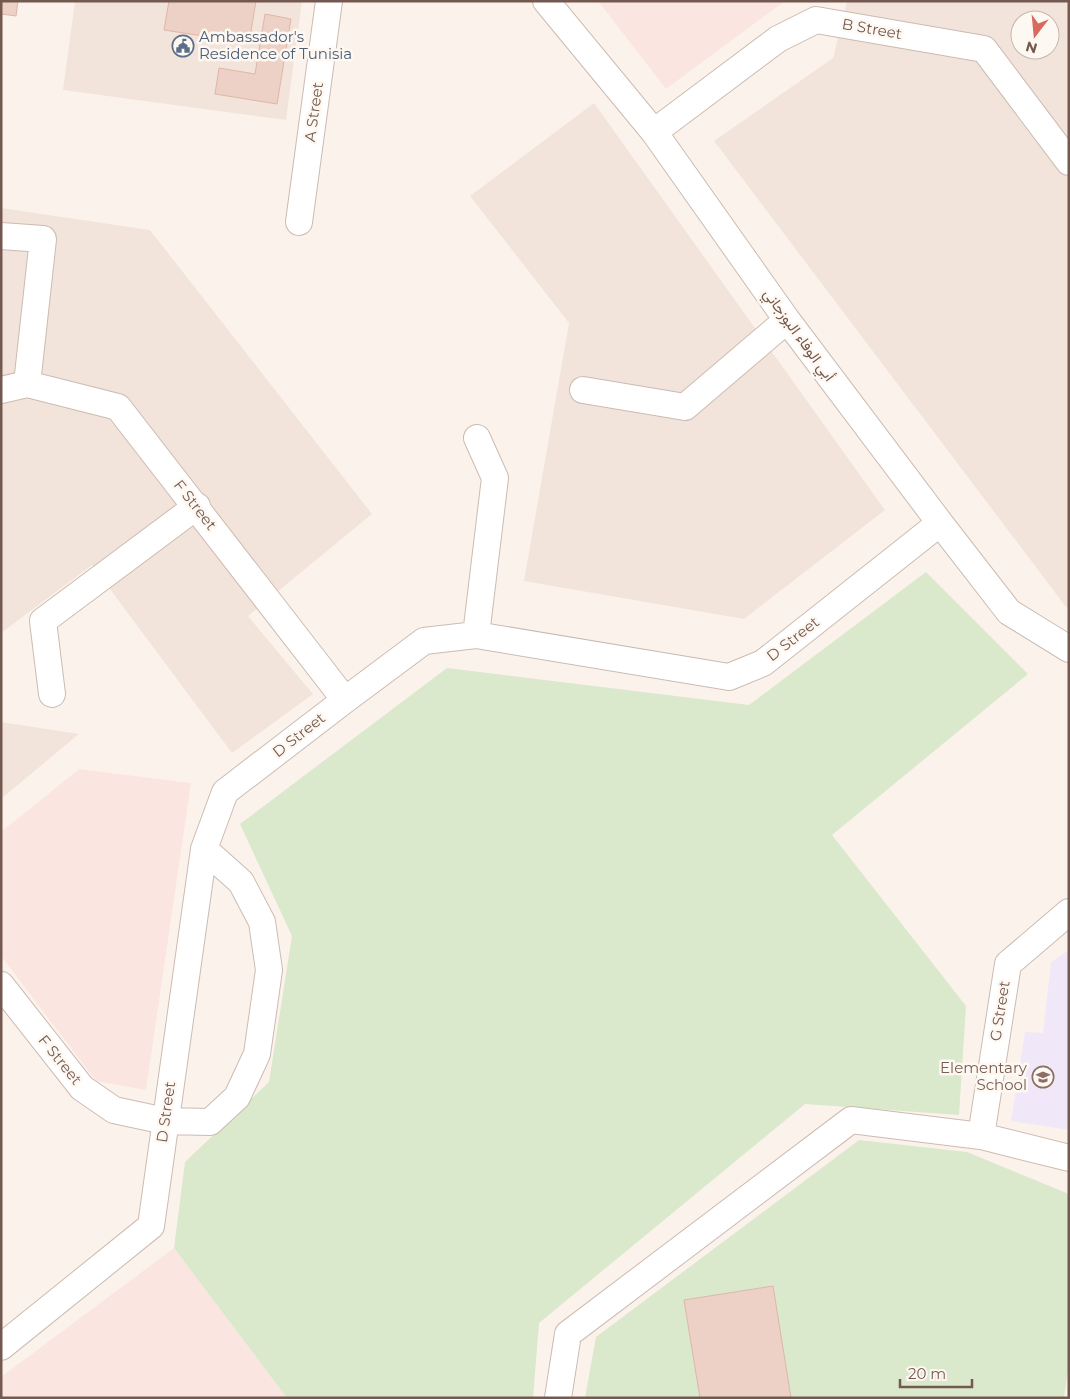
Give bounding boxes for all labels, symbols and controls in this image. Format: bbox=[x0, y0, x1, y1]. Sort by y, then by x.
north arrow bbox=[1010, 10, 1060, 60]
street label: B Street bbox=[841, 14, 904, 43]
place label: Ambassador's Residence of Tunisia bbox=[199, 27, 352, 63]
public building icon: Ambassador's Residence of Tunisia bbox=[171, 34, 195, 58]
text: N bbox=[1023, 37, 1039, 58]
street label: A Street bbox=[300, 81, 327, 143]
street label: أبي الوفاء البوزجاني bbox=[756, 285, 840, 387]
street label: F Street bbox=[170, 476, 221, 534]
street label: D Street bbox=[763, 612, 823, 665]
street label: D Street bbox=[269, 708, 329, 761]
street label: G Street bbox=[985, 979, 1014, 1042]
street label: F Street bbox=[35, 1031, 86, 1089]
place label: Elementary School bbox=[940, 1058, 1028, 1094]
school or university icon: Elementary School bbox=[1031, 1065, 1055, 1089]
street label: D Street bbox=[152, 1080, 179, 1144]
scale bar bbox=[900, 1356, 972, 1388]
text: 20 m bbox=[908, 1364, 946, 1383]

